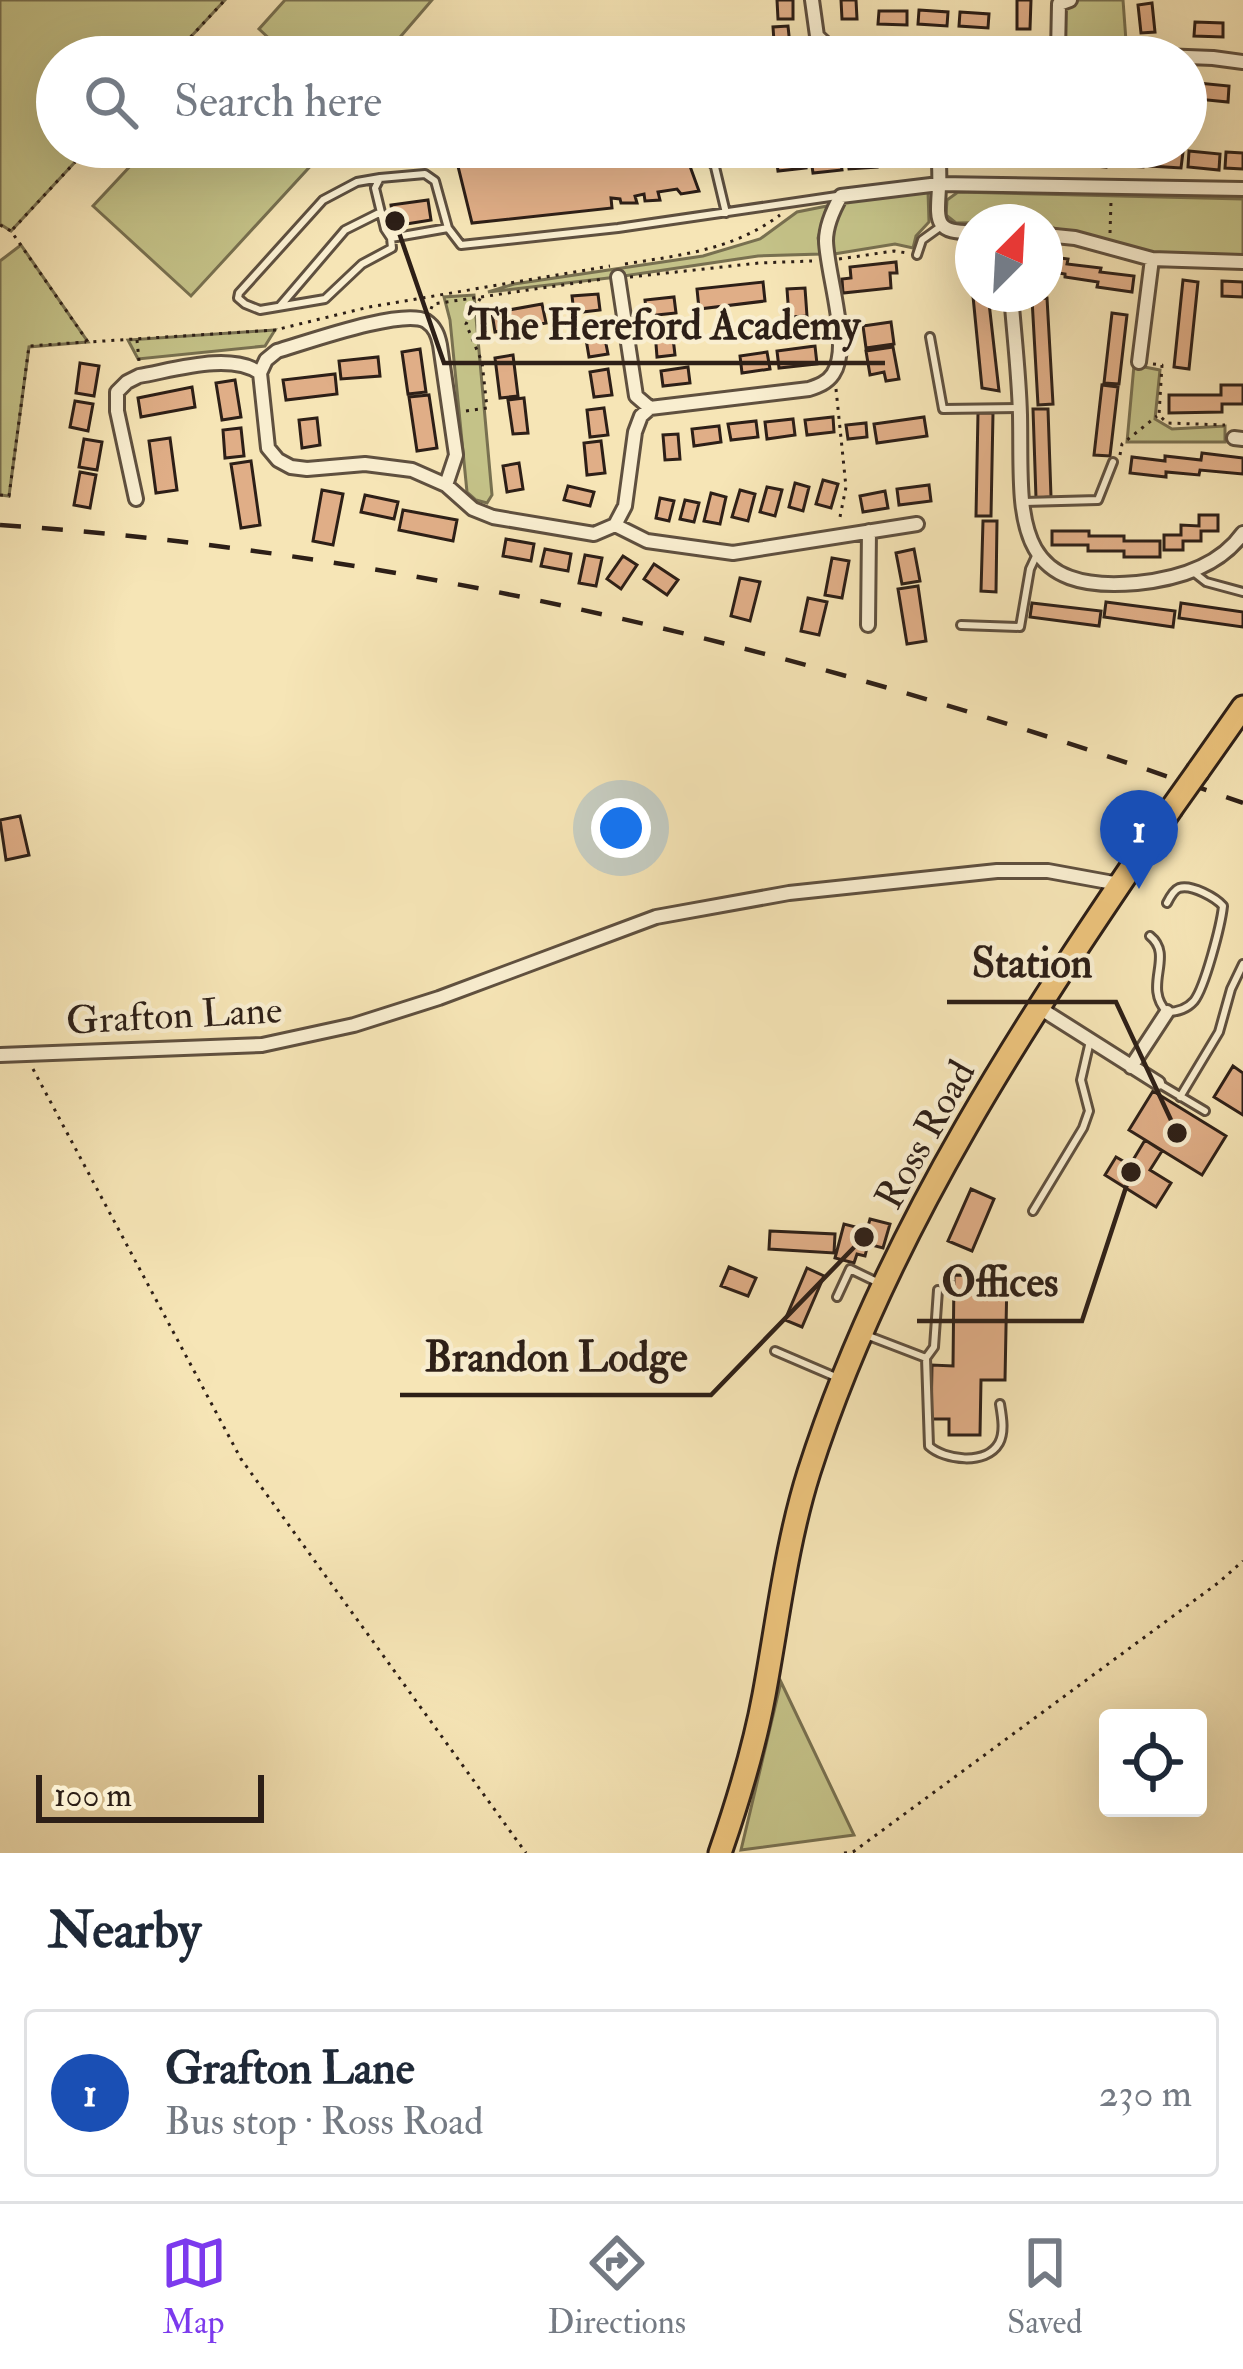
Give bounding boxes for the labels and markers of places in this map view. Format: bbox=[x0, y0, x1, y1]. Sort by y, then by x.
callout: The Hereford Academy bbox=[444, 285, 885, 363]
pin: 1 bbox=[1100, 790, 1178, 889]
callout: Station bbox=[947, 924, 1116, 1002]
callout: Offices bbox=[917, 1243, 1082, 1321]
callout: Brandon Lodge bbox=[400, 1317, 711, 1395]

